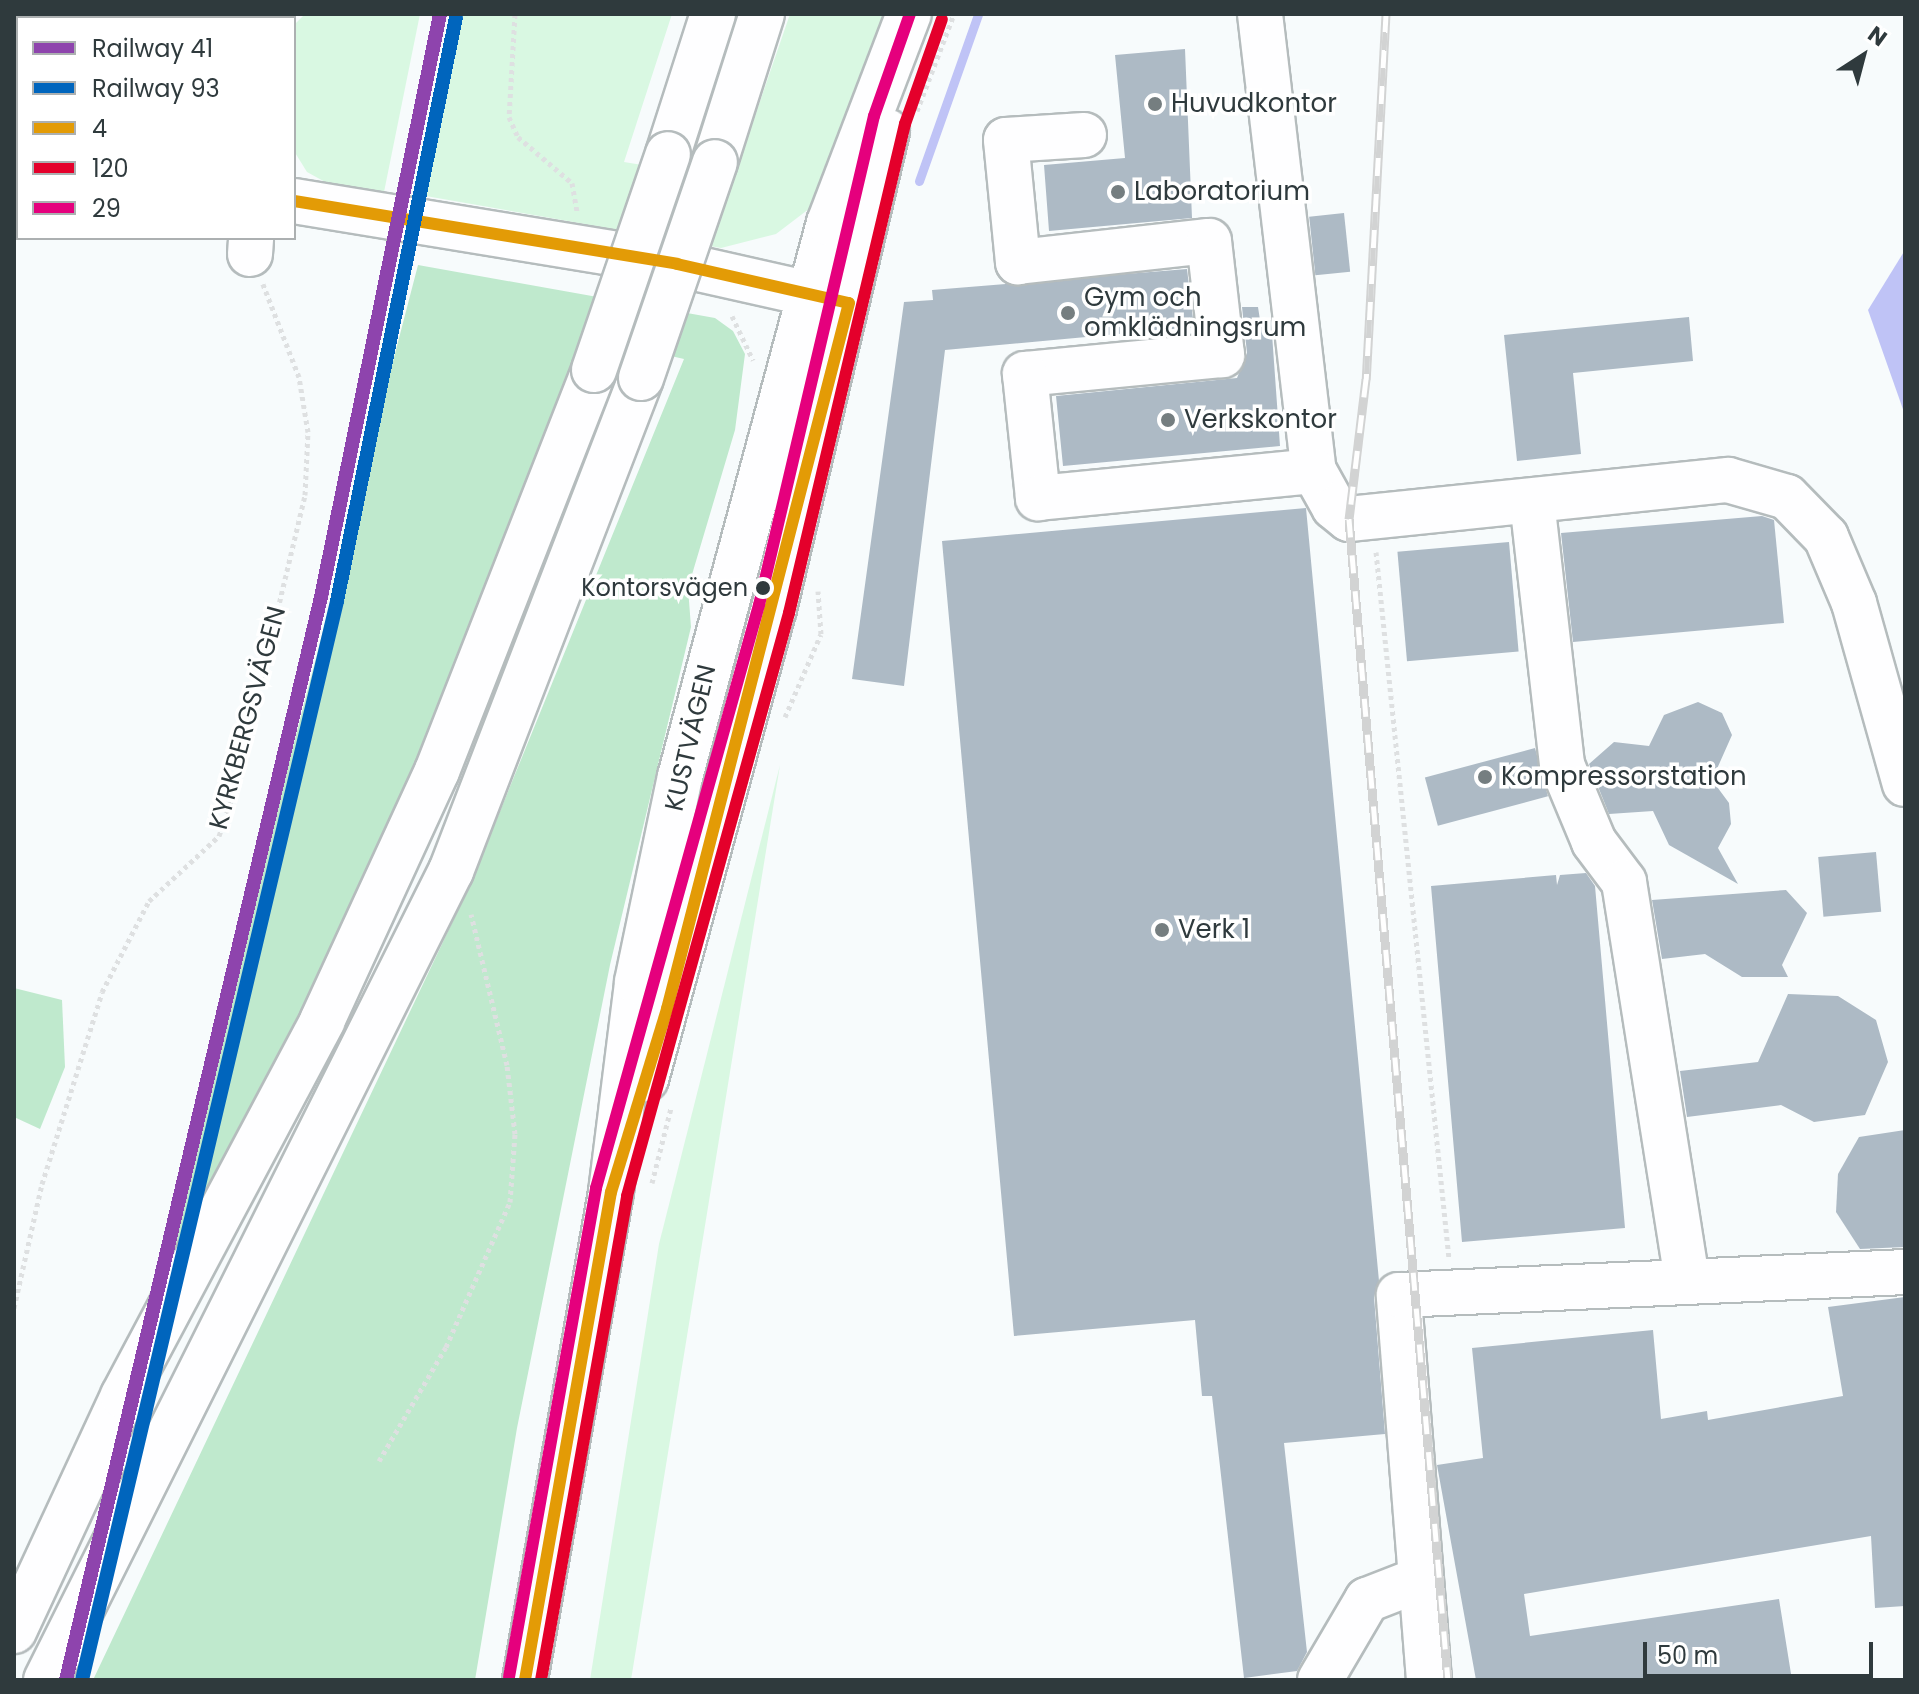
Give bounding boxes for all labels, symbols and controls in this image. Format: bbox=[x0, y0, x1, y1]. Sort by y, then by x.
legend bbox=[16, 16, 296, 240]
north arrow bbox=[1823, 16, 1903, 96]
text: N bbox=[1862, 19, 1893, 54]
text: Railway 41 bbox=[92, 32, 213, 65]
text: Railway 93 bbox=[92, 72, 220, 105]
place label: Huvudkontor bbox=[1171, 88, 1337, 120]
marker: Huvudkontor bbox=[1146, 95, 1164, 113]
text: 4 bbox=[92, 112, 107, 145]
text: 120 bbox=[92, 152, 129, 185]
place label: Laboratorium bbox=[1134, 176, 1310, 208]
marker: Laboratorium bbox=[1109, 183, 1127, 201]
text: 29 bbox=[92, 192, 121, 225]
place label: Gym och omklädningsrum bbox=[1084, 282, 1306, 344]
marker: Gym och omklädningsrum bbox=[1059, 304, 1077, 322]
place label: Verkskontor bbox=[1184, 404, 1337, 436]
marker: Verkskontor bbox=[1159, 411, 1177, 429]
place label: Kontorsvägen bbox=[581, 574, 748, 602]
marker: Kontorsvägen bbox=[755, 580, 771, 596]
street label: KYRKBERGSVÄGEN bbox=[203, 603, 293, 833]
street label: KUSTVÄGEN bbox=[659, 662, 723, 814]
place label: Kompressorstation bbox=[1501, 761, 1747, 793]
marker: Kompressorstation bbox=[1476, 768, 1494, 786]
place label: Verk 1 bbox=[1178, 914, 1250, 946]
marker: Verk 1 bbox=[1153, 921, 1171, 939]
scale bar bbox=[1647, 1626, 1877, 1676]
text: 50 m bbox=[1657, 1639, 1718, 1672]

